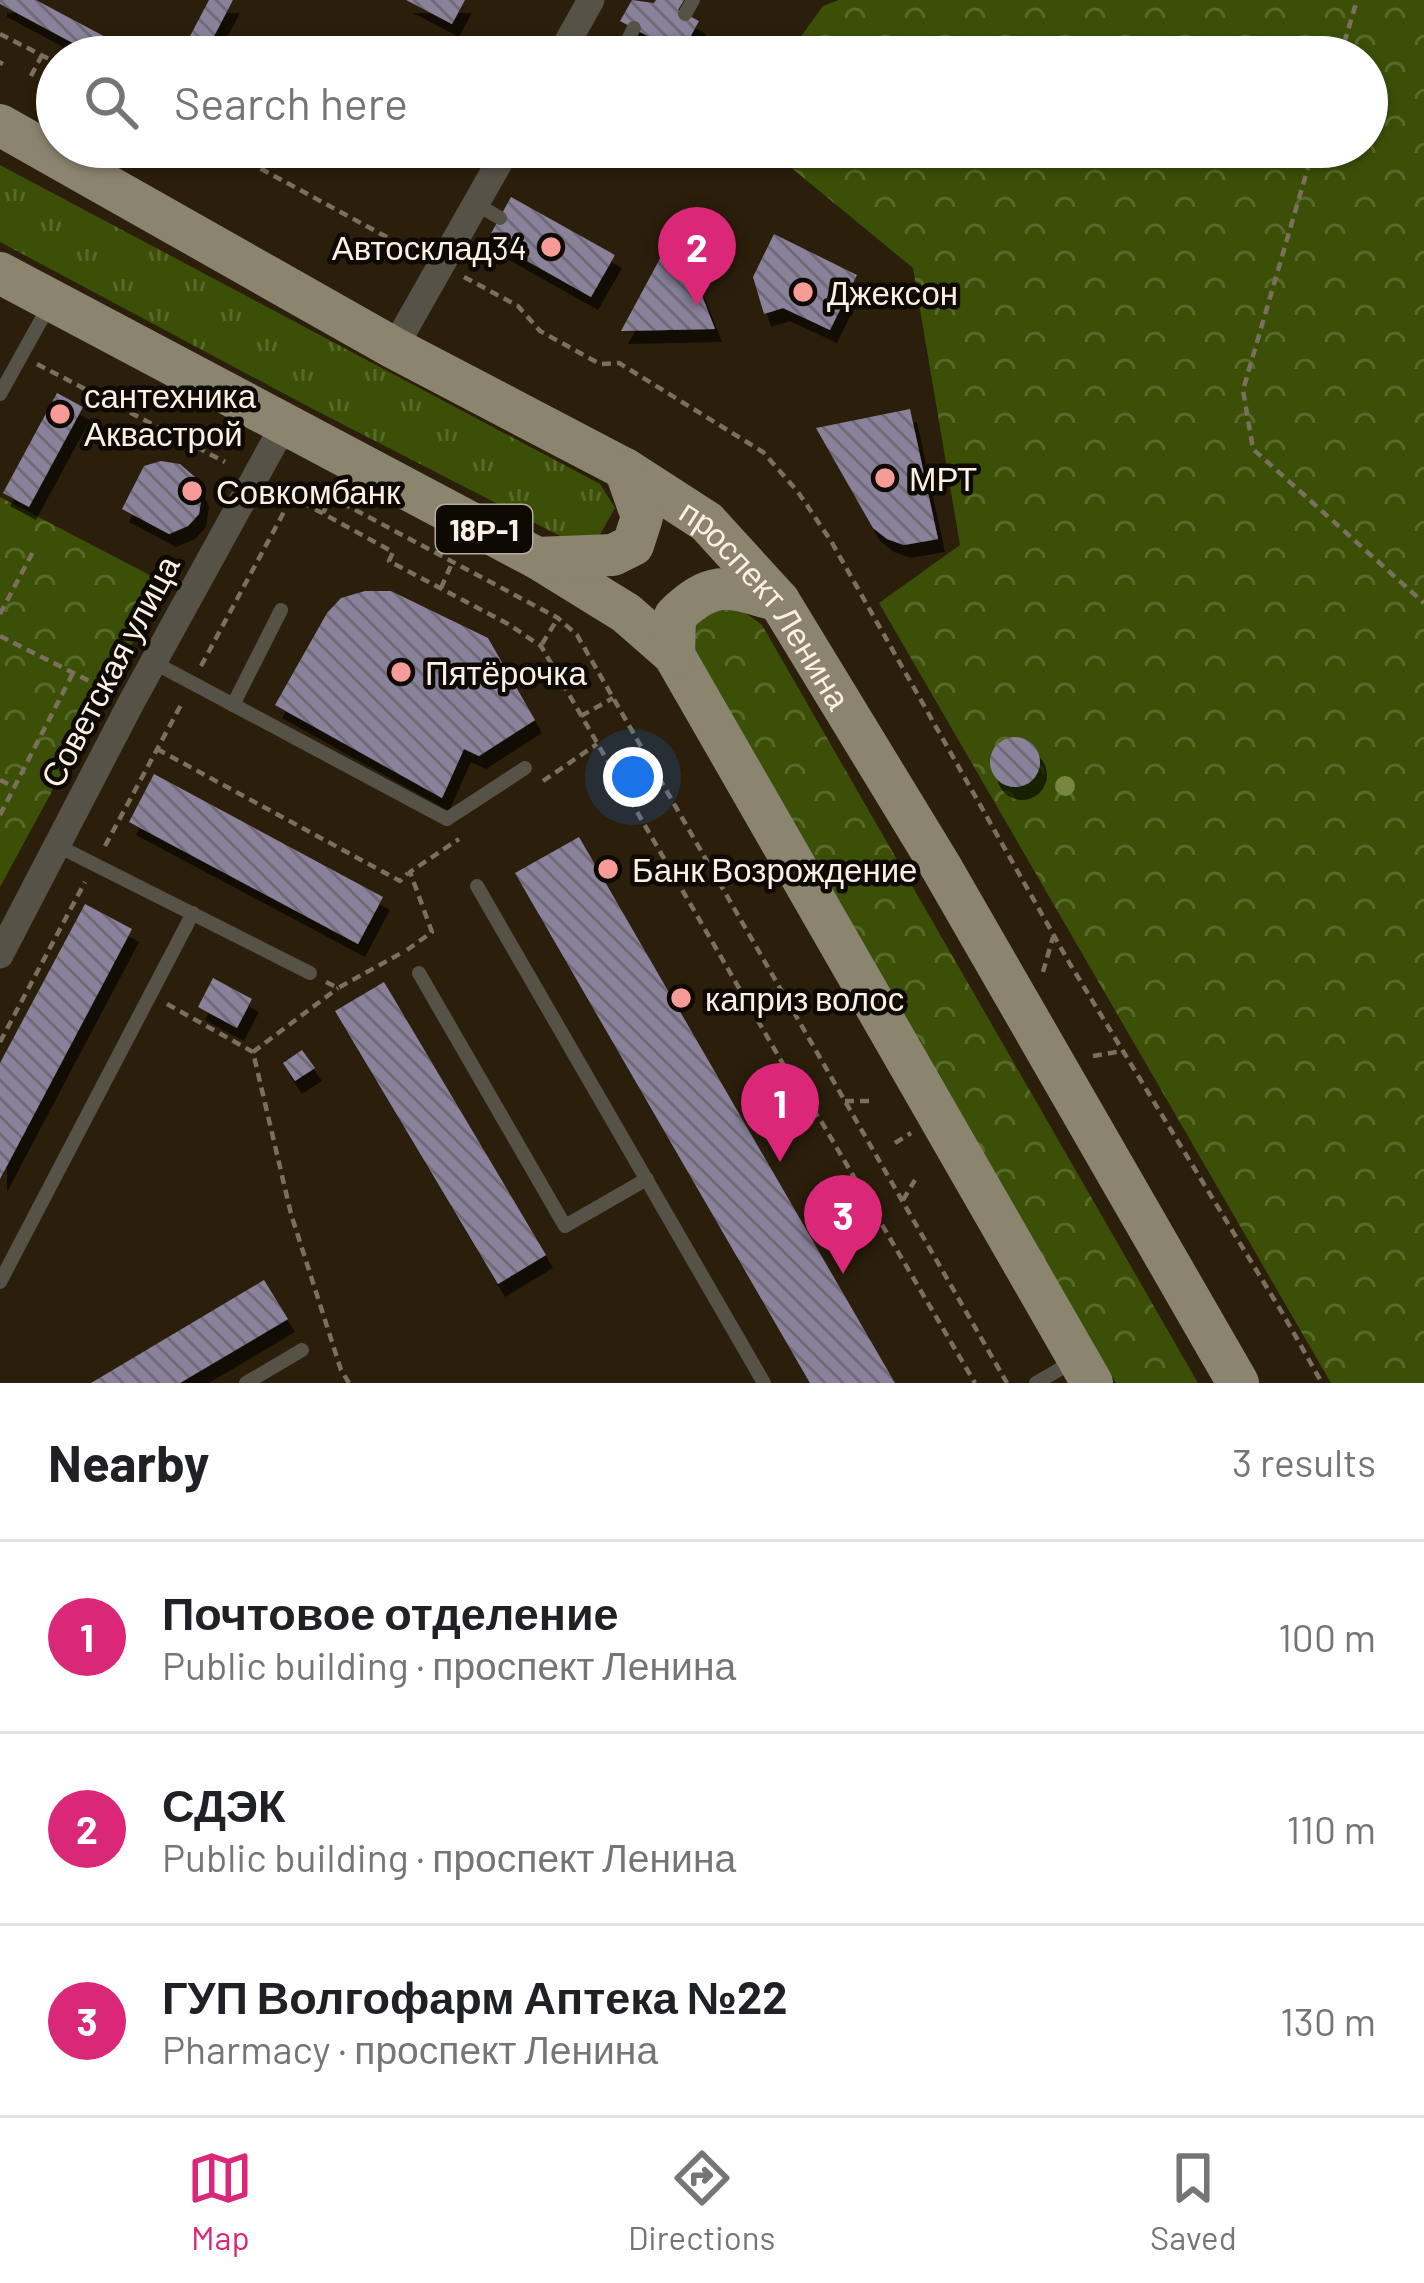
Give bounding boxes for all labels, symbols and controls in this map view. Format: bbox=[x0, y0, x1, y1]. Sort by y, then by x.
search box bbox=[36, 36, 1388, 168]
icon: search bbox=[78, 69, 144, 135]
text: Search here bbox=[174, 75, 408, 129]
pin: 2 bbox=[658, 207, 736, 306]
place label: Автосклад34 bbox=[332, 227, 527, 267]
marker: Автосклад34 bbox=[538, 234, 564, 260]
place label: Джексон bbox=[827, 272, 958, 312]
marker: Джексон bbox=[790, 279, 816, 305]
place label: сантехника Аквастрой bbox=[84, 375, 257, 453]
marker: сантехника Аквастрой bbox=[47, 401, 73, 427]
place label: МРТ bbox=[909, 458, 977, 498]
marker: МРТ bbox=[872, 465, 898, 491]
place label: Совкомбанк bbox=[216, 471, 401, 511]
marker: Совкомбанк bbox=[179, 478, 205, 504]
street label: проспект Ленина bbox=[673, 490, 860, 717]
road number: 18Р-1 bbox=[436, 505, 532, 553]
street label: Советская улица bbox=[31, 548, 187, 794]
place label: Пятёрочка bbox=[425, 652, 587, 692]
marker: Пятёрочка bbox=[388, 659, 414, 685]
your location bbox=[603, 747, 663, 807]
place label: Банк Возрождение bbox=[632, 849, 917, 889]
marker: Банк Возрождение bbox=[595, 856, 621, 882]
place label: каприз волос bbox=[705, 978, 904, 1018]
marker: каприз волос bbox=[668, 985, 694, 1011]
pin: 1 bbox=[741, 1063, 819, 1162]
pin: 3 bbox=[804, 1175, 882, 1274]
text: Nearby bbox=[48, 1431, 209, 1492]
text: 3 results bbox=[1232, 1438, 1376, 1485]
text: Почтовое отделение bbox=[162, 1585, 619, 1639]
text: 1 bbox=[80, 1613, 94, 1660]
text: 100 m bbox=[1278, 1613, 1376, 1660]
text: Public building · проспект Ленина bbox=[162, 1641, 736, 1688]
text: СДЭК bbox=[162, 1777, 285, 1831]
text: 2 bbox=[76, 1805, 98, 1852]
text: 110 m bbox=[1286, 1805, 1376, 1852]
text: Public building · проспект Ленина bbox=[162, 1833, 736, 1880]
text: ГУП Волгофарм Аптека №22 bbox=[162, 1969, 787, 2023]
text: 3 bbox=[76, 1997, 98, 2044]
text: 130 m bbox=[1280, 1997, 1376, 2044]
text: Pharmacy · проспект Ленина bbox=[162, 2025, 658, 2072]
tab: Map bbox=[187, 2145, 253, 2257]
tab: Directions bbox=[628, 2145, 775, 2257]
tab: Saved bbox=[1150, 2145, 1237, 2257]

